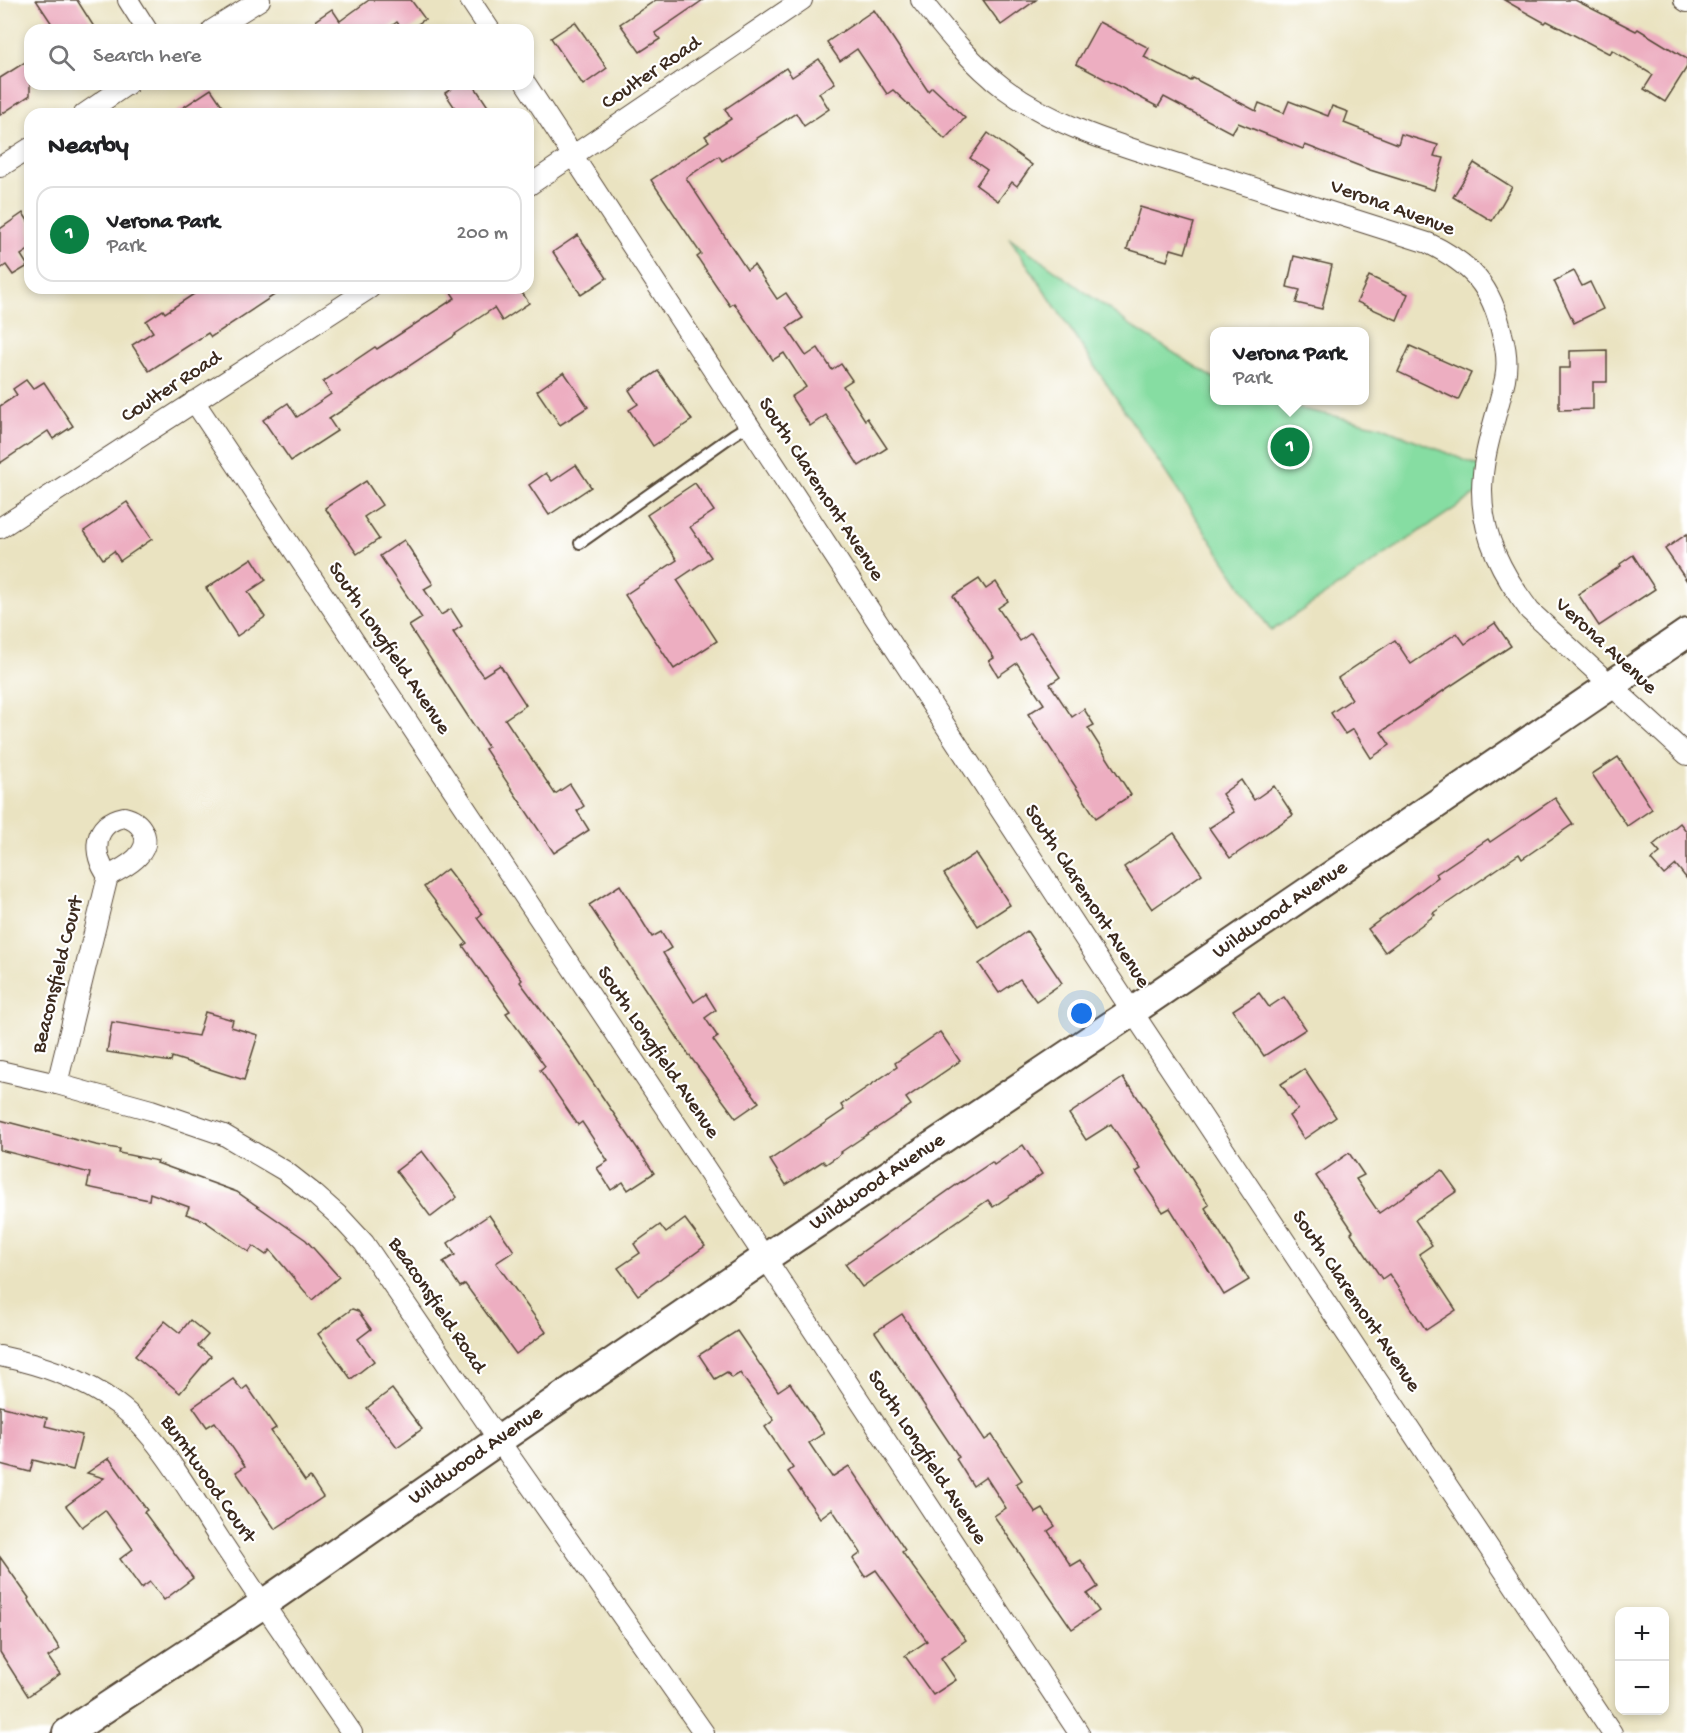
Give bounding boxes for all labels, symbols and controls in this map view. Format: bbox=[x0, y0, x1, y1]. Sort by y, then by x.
search box bbox=[24, 24, 534, 90]
street label: Coulter Road bbox=[598, 31, 708, 116]
icon: search bbox=[45, 41, 78, 74]
text: Search here bbox=[93, 44, 201, 70]
text: Nearby bbox=[48, 132, 129, 163]
street label: Verona Avenue bbox=[1325, 175, 1459, 243]
text: Verona Park bbox=[107, 210, 220, 236]
text: 1 bbox=[65, 223, 74, 246]
text: 200 m bbox=[457, 223, 508, 246]
text: Park bbox=[107, 236, 145, 259]
popup bbox=[1210, 327, 1369, 405]
text: Verona Park bbox=[1233, 342, 1346, 368]
street label: Coulter Road bbox=[117, 345, 228, 430]
text: Park bbox=[1233, 368, 1271, 391]
street label: South Claremont Avenue bbox=[751, 394, 889, 587]
pin: 1 bbox=[1270, 424, 1310, 470]
street label: South Longfield Avenue bbox=[321, 558, 456, 741]
street label: Verona Avenue bbox=[1548, 593, 1662, 701]
street label: South Claremont Avenue bbox=[1017, 801, 1155, 994]
street label: Wildwood Avenue bbox=[1208, 855, 1354, 965]
street label: Beaconsfield Court bbox=[27, 892, 91, 1057]
street label: South Longfield Avenue bbox=[590, 962, 725, 1145]
your location bbox=[1067, 999, 1096, 1028]
street label: Wildwood Avenue bbox=[805, 1127, 951, 1237]
street label: South Claremont Avenue bbox=[1285, 1206, 1426, 1399]
street label: Beaconsfield Road bbox=[381, 1232, 492, 1380]
street label: South Longfield Avenue bbox=[860, 1366, 992, 1551]
street label: Wildwood Avenue bbox=[404, 1400, 549, 1511]
street label: Burntwood Court bbox=[153, 1411, 262, 1551]
map controls bbox=[1615, 1607, 1669, 1715]
button: + bbox=[1615, 1607, 1669, 1661]
button: − bbox=[1615, 1661, 1669, 1715]

